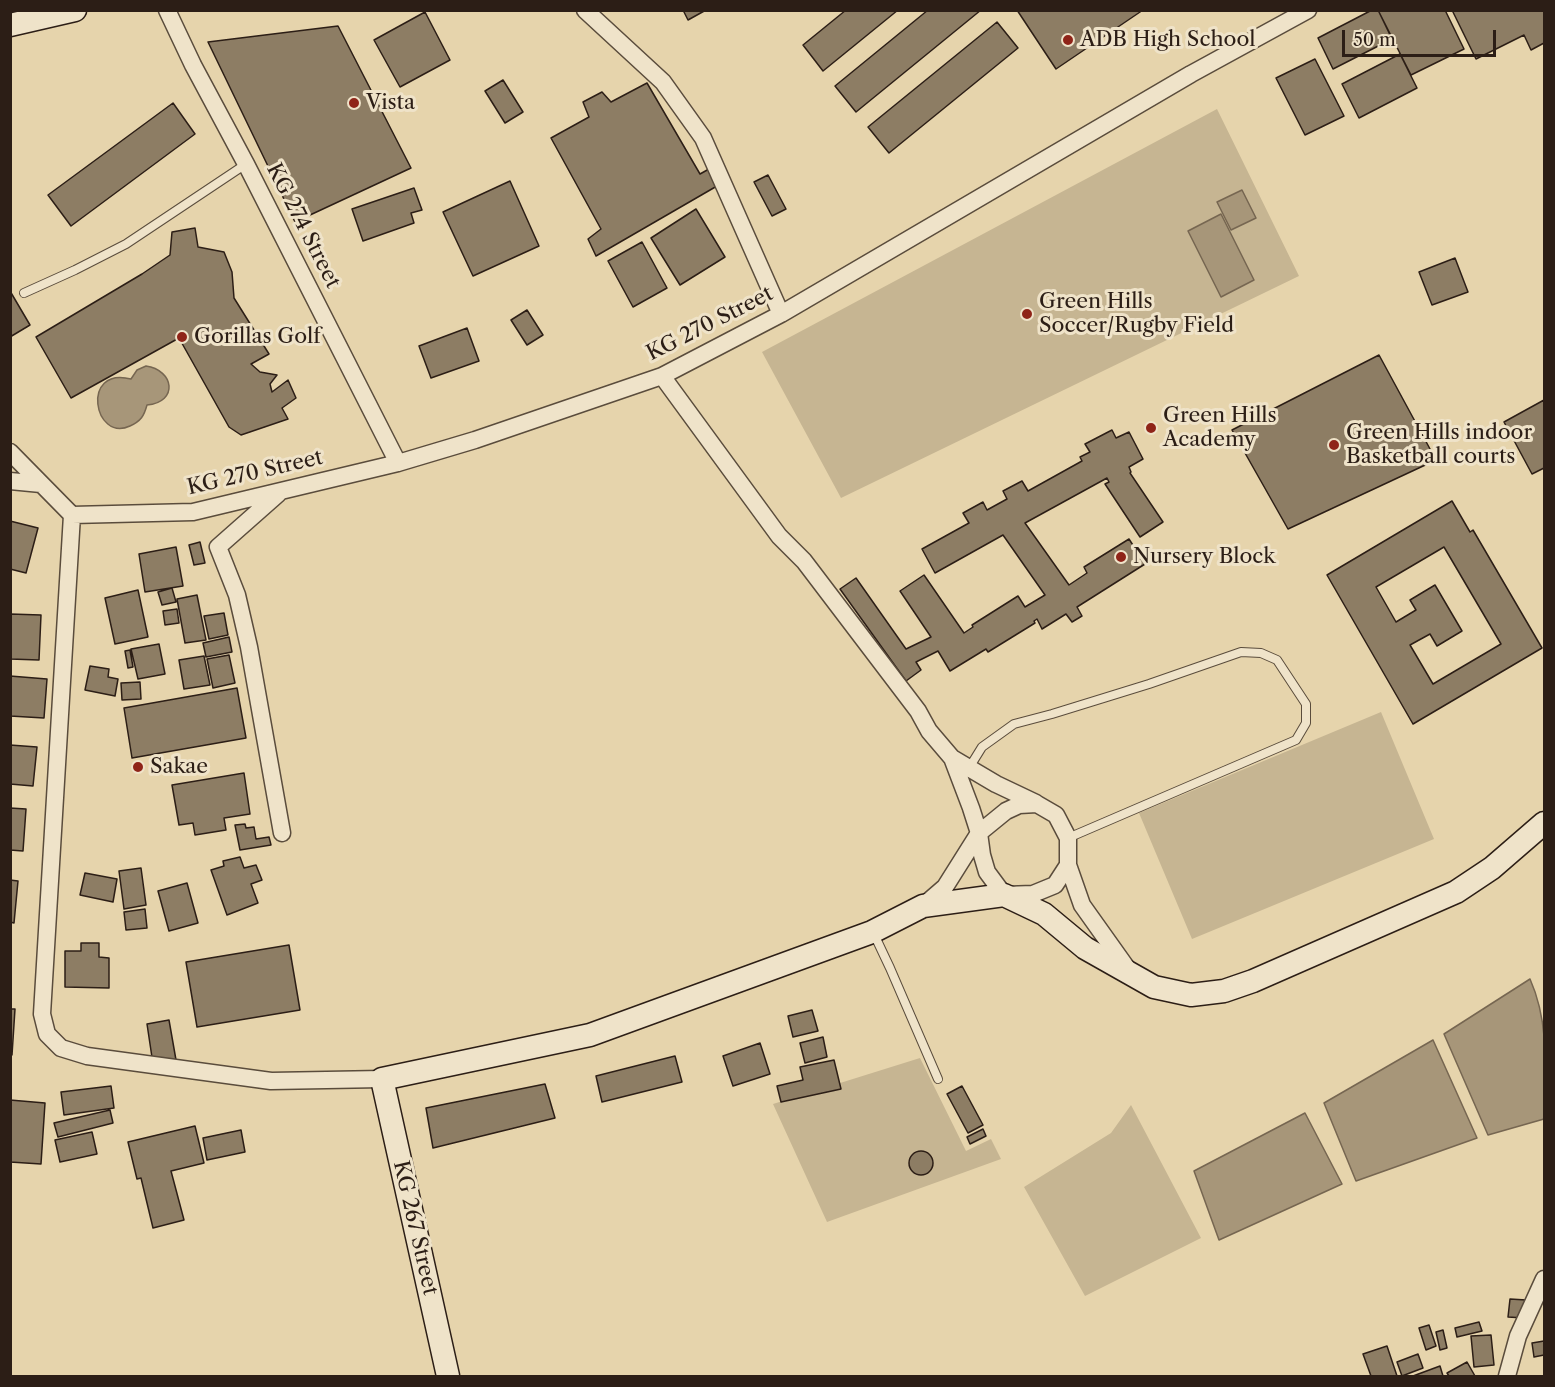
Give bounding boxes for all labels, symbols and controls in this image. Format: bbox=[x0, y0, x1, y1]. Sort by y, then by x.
scale bar bbox=[1345, 18, 1500, 56]
place label: ADB High School bbox=[1080, 27, 1256, 53]
text: 50 m bbox=[1353, 29, 1396, 51]
marker: ADB High School bbox=[1061, 33, 1075, 47]
place label: Vista bbox=[366, 90, 415, 116]
marker: Vista bbox=[347, 96, 361, 110]
street label: KG 274 Street bbox=[261, 159, 345, 293]
street label: KG 270 Street bbox=[643, 281, 777, 367]
place label: Green Hills Soccer/Rugby Field bbox=[1039, 289, 1234, 339]
marker: Green Hills Soccer/Rugby Field bbox=[1020, 307, 1034, 321]
place label: Gorillas Golf bbox=[194, 324, 321, 350]
marker: Gorillas Golf bbox=[175, 330, 189, 344]
place label: Green Hills Academy bbox=[1163, 403, 1277, 453]
place label: Green Hills indoor Basketball courts bbox=[1346, 420, 1532, 470]
marker: Green Hills Academy bbox=[1144, 421, 1158, 435]
marker: Green Hills indoor Basketball courts bbox=[1327, 438, 1341, 452]
street label: KG 270 Street bbox=[185, 445, 325, 501]
place label: Nursery Block bbox=[1133, 544, 1276, 570]
marker: Nursery Block bbox=[1114, 550, 1128, 564]
place label: Sakae bbox=[150, 754, 208, 780]
marker: Sakae bbox=[131, 760, 145, 774]
street label: KG 267 Street bbox=[387, 1158, 443, 1298]

